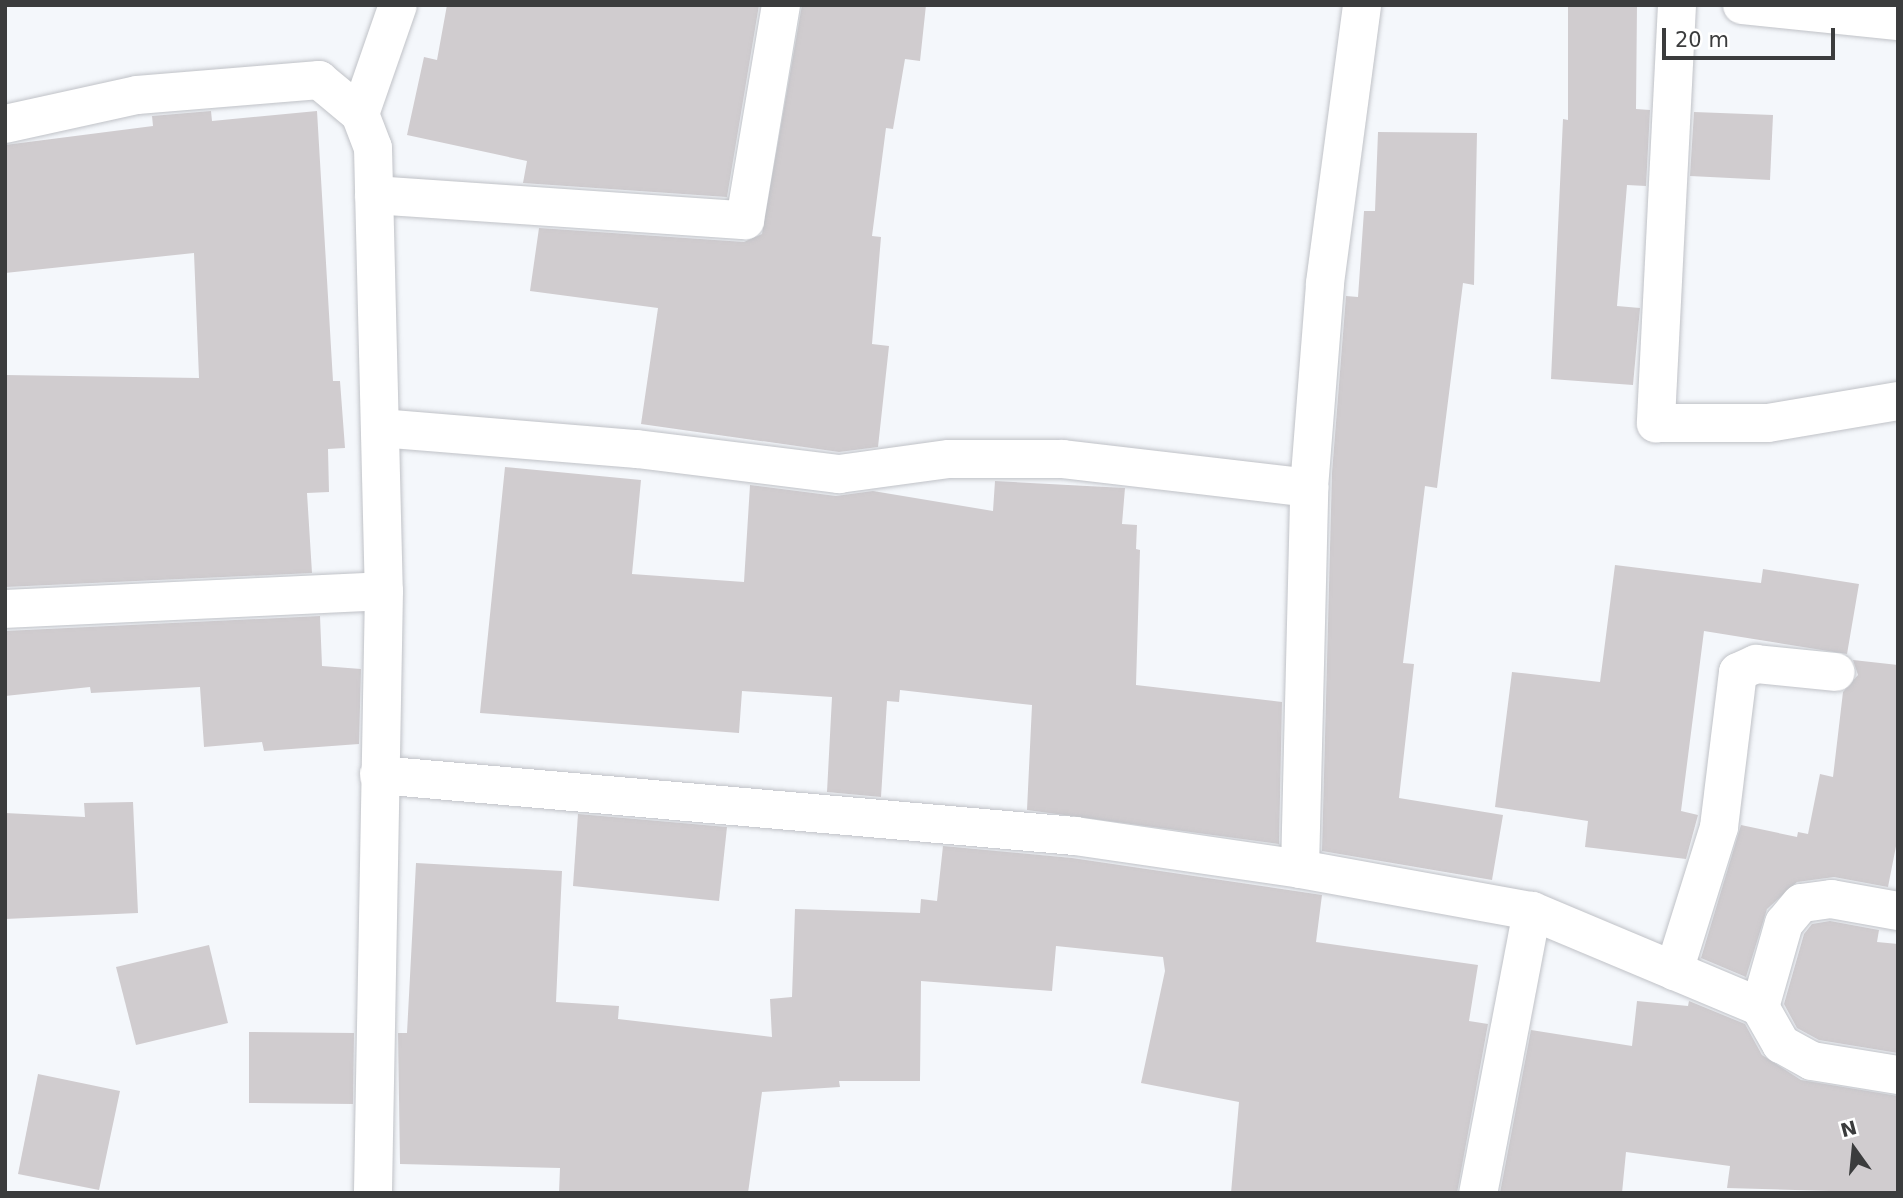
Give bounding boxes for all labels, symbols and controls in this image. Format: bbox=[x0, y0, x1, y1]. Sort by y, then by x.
scale bar bbox=[1665, 14, 1838, 58]
text: 20 m bbox=[1675, 28, 1729, 52]
north arrow bbox=[1819, 1114, 1889, 1184]
text: N bbox=[1838, 1116, 1859, 1141]

